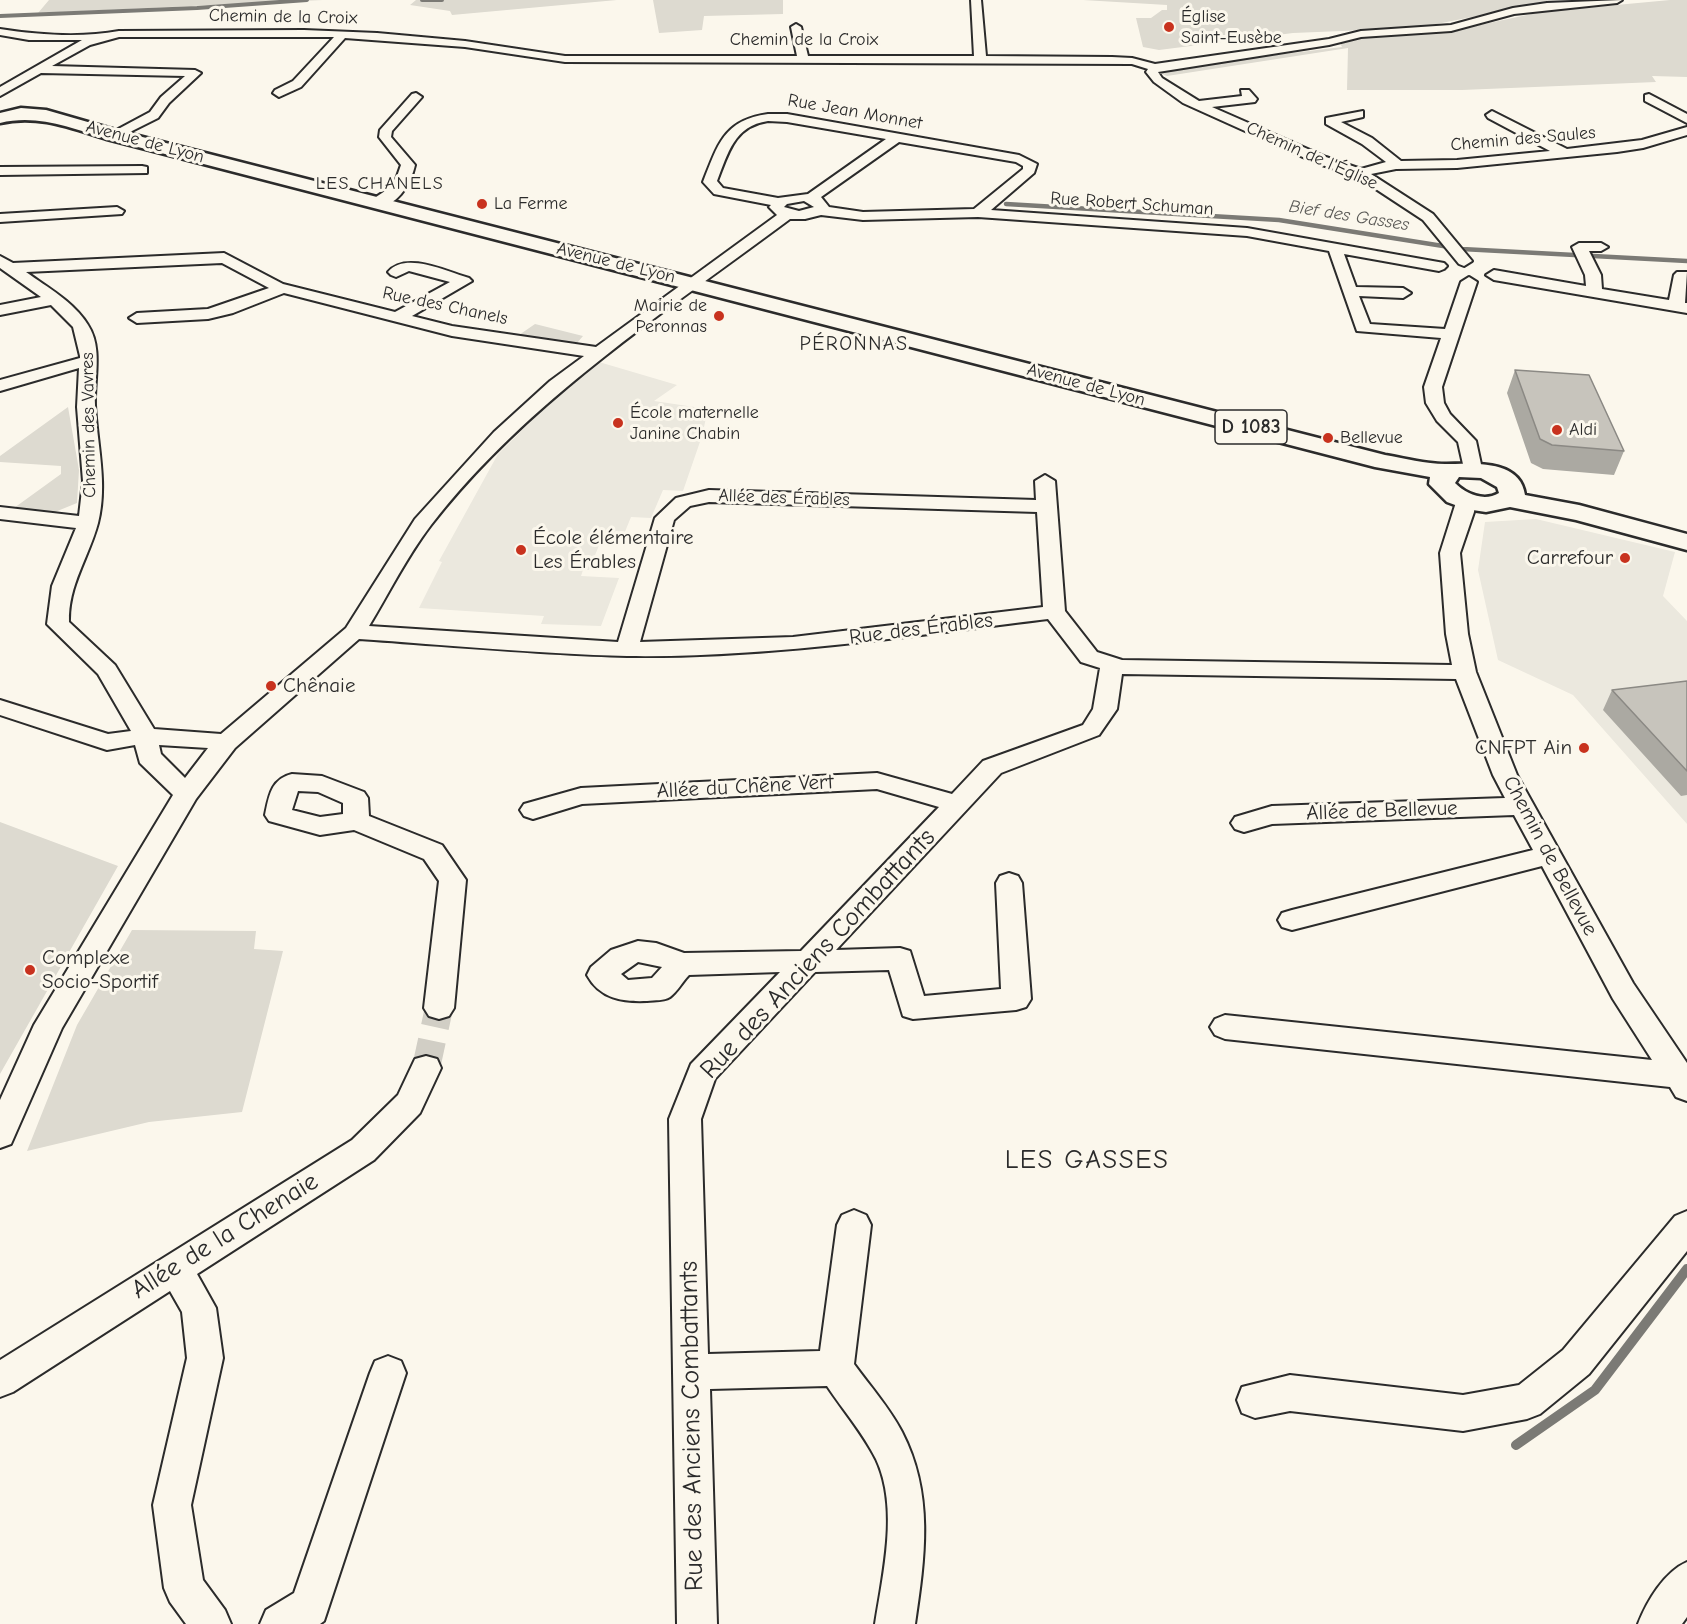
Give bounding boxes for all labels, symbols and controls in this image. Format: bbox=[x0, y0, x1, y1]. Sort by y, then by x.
street label: Chemin de la Croix bbox=[209, 5, 357, 29]
place label: Église Saint-Eusèbe bbox=[1181, 6, 1282, 48]
marker: Église Saint-Eusèbe bbox=[1162, 20, 1176, 34]
street label: Chemin de la Croix bbox=[730, 29, 878, 51]
street label: Rue Jean Monnet bbox=[786, 90, 924, 134]
street label: Avenue de Lyon bbox=[83, 116, 207, 168]
street label: Chemin de l'Église bbox=[1243, 117, 1381, 195]
street label: Chemin des Saules bbox=[1450, 122, 1596, 156]
district label: LES CHANELS bbox=[316, 173, 444, 195]
street label: Rue Robert Schuman bbox=[1050, 188, 1214, 220]
place label: La Ferme bbox=[494, 193, 567, 215]
water label: Bief des Gasses bbox=[1287, 196, 1411, 236]
marker: La Ferme bbox=[475, 197, 489, 211]
street label: Avenue de Lyon bbox=[554, 238, 678, 288]
street label: Rue des Chanels bbox=[380, 282, 510, 330]
place label: Mairie de Peronnas bbox=[634, 295, 707, 338]
marker: Mairie de Peronnas bbox=[712, 309, 726, 323]
district label: PÉRONNAS bbox=[799, 332, 909, 356]
street label: Chemin des Vavres bbox=[77, 352, 101, 498]
street label: Avenue de Lyon bbox=[1024, 359, 1148, 411]
place label: École maternelle Janine Chabin bbox=[630, 402, 759, 444]
road number: D 1083 bbox=[1215, 410, 1287, 444]
marker: École maternelle Janine Chabin bbox=[611, 416, 625, 430]
place label: Aldi bbox=[1569, 419, 1597, 441]
marker: Aldi bbox=[1550, 423, 1564, 437]
place label: Bellevue bbox=[1340, 427, 1403, 449]
marker: Bellevue bbox=[1321, 431, 1335, 445]
street label: Allée des Érables bbox=[718, 485, 850, 511]
place label: École élémentaire Les Érables bbox=[533, 525, 694, 575]
marker: École élémentaire Les Érables bbox=[514, 543, 528, 557]
place label: Carrefour bbox=[1527, 545, 1613, 571]
marker: Carrefour bbox=[1618, 551, 1632, 565]
street label: Rue des Érables bbox=[848, 608, 994, 650]
place label: Chênaie bbox=[283, 673, 355, 699]
marker: Chênaie bbox=[264, 679, 278, 693]
place label: CNFPT Ain bbox=[1475, 735, 1572, 761]
marker: CNFPT Ain bbox=[1577, 741, 1591, 755]
street label: Allée du Chêne Vert bbox=[656, 770, 834, 804]
street label: Chemin de Bellevue bbox=[1497, 772, 1603, 940]
street label: Allée de Bellevue bbox=[1306, 796, 1458, 826]
street label: Rue des Anciens Combattants bbox=[694, 823, 942, 1085]
place label: Complexe Socio-Sportif bbox=[42, 945, 158, 995]
marker: Complexe Socio-Sportif bbox=[23, 963, 37, 977]
district label: LES GASSES bbox=[1005, 1144, 1169, 1176]
street label: Allée de la Chenaie bbox=[126, 1166, 324, 1306]
street label: Rue des Anciens Combattants bbox=[674, 1261, 710, 1591]

